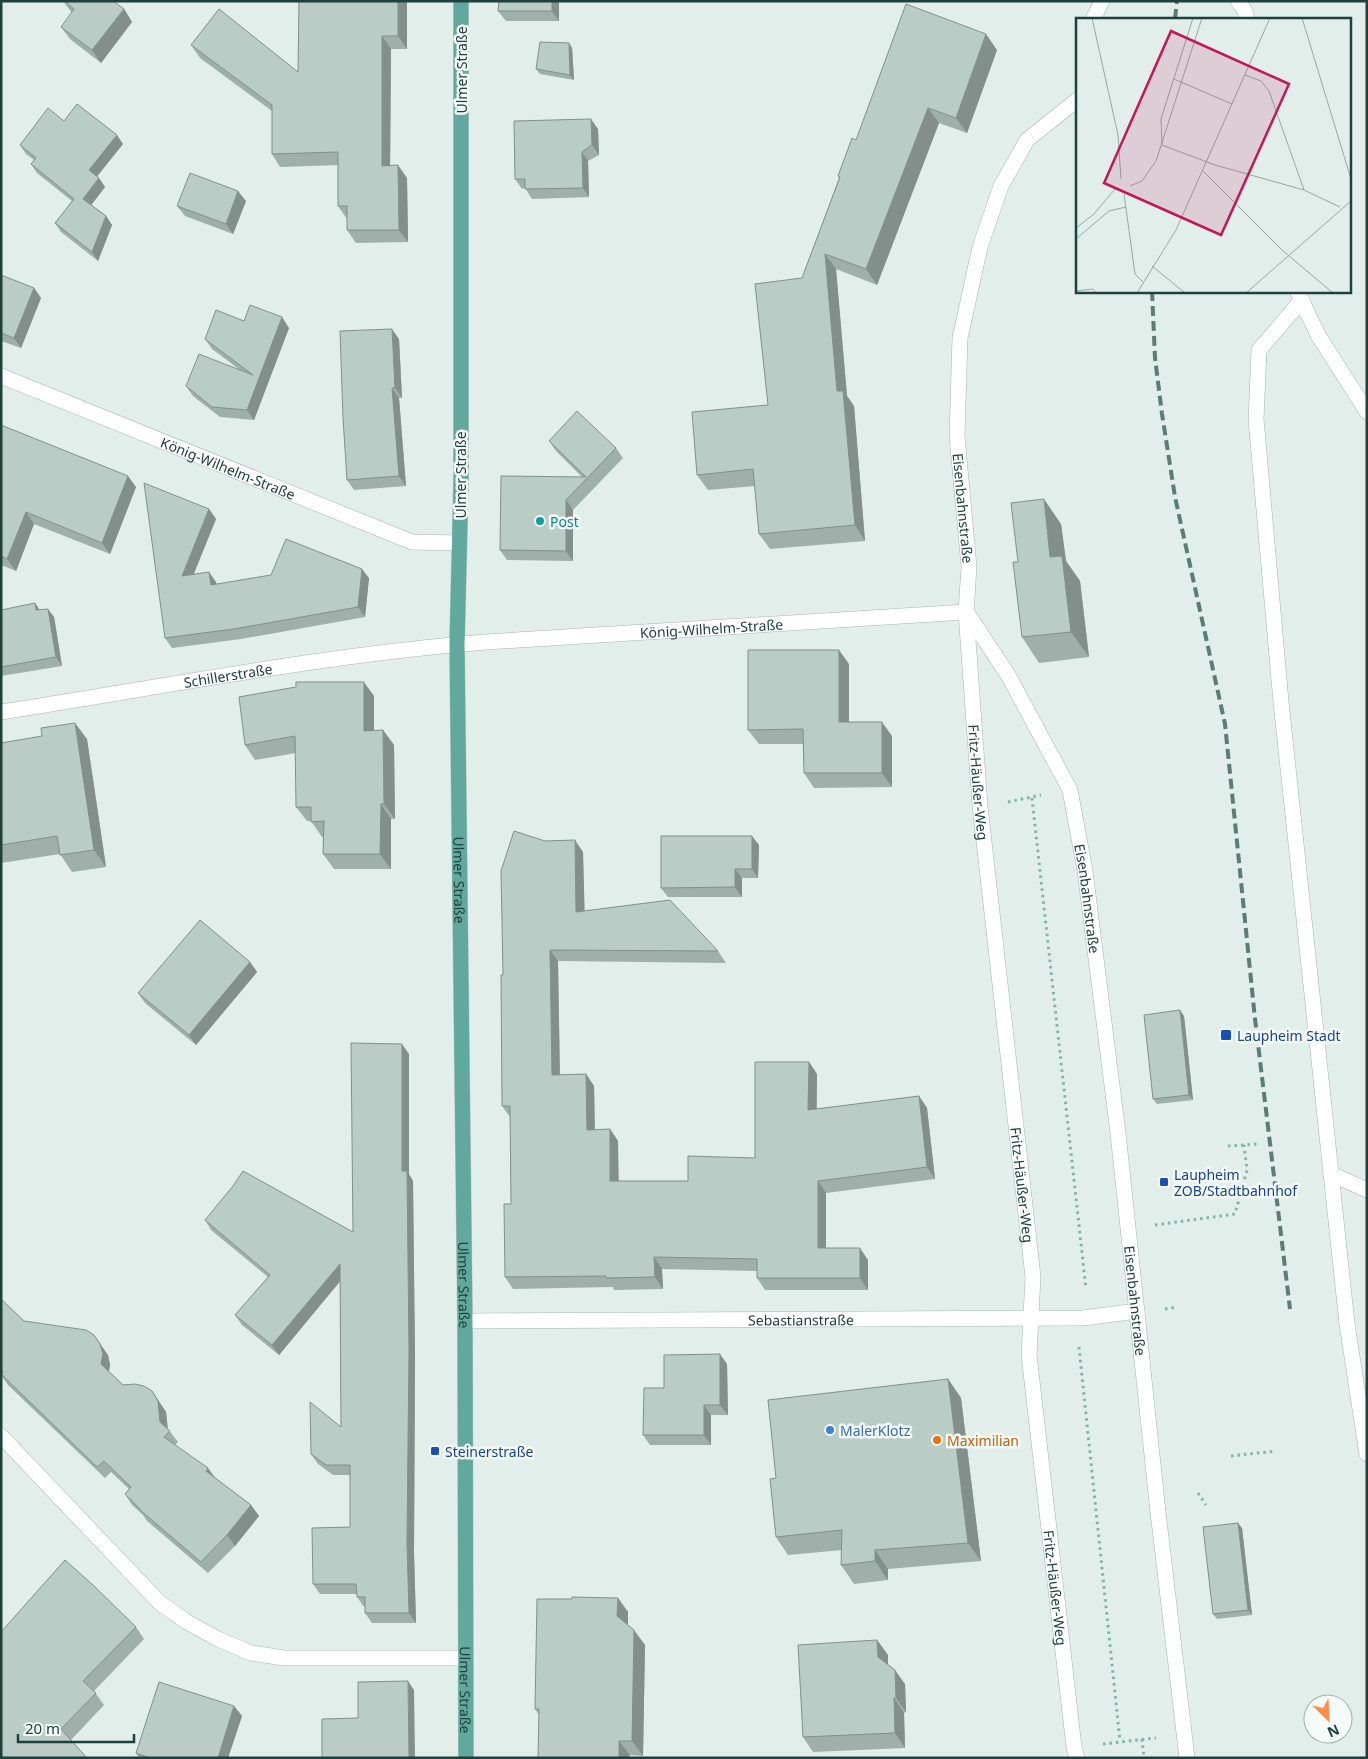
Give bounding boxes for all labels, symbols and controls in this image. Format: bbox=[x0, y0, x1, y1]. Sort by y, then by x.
inset map bbox=[1076, 18, 1350, 292]
street label: Ulmer Straße bbox=[452, 26, 471, 114]
street label: Ulmer Straße bbox=[451, 431, 470, 519]
street label: König-Wilhelm-Straße bbox=[158, 432, 298, 503]
street label: Eisenbahnstraße bbox=[949, 452, 978, 564]
place label: Post bbox=[550, 512, 579, 531]
marker: Post bbox=[534, 515, 546, 527]
street label: König-Wilhelm-Straße bbox=[639, 614, 784, 642]
street label: Schillerstraße bbox=[182, 659, 274, 691]
street label: Fritz-Häußer-Weg bbox=[965, 724, 993, 841]
street label: Ulmer Straße bbox=[450, 836, 470, 924]
street label: Eisenbahnstraße bbox=[1071, 842, 1105, 954]
place label: Laupheim Stadt bbox=[1237, 1026, 1341, 1045]
marker: Laupheim Stadt bbox=[1219, 1028, 1233, 1042]
street label: Fritz-Häußer-Weg bbox=[1007, 1126, 1039, 1244]
place label: Laupheim ZOB/Stadtbahnhof bbox=[1174, 1165, 1298, 1200]
marker: Laupheim ZOB/Stadtbahnhof bbox=[1158, 1176, 1170, 1188]
street label: Ulmer Straße bbox=[455, 1241, 475, 1329]
street label: Eisenbahnstraße bbox=[1120, 1245, 1151, 1357]
street label: Sebastianstraße bbox=[748, 1310, 854, 1329]
place label: MalerKlotz bbox=[840, 1421, 911, 1440]
marker: MalerKlotz bbox=[824, 1424, 836, 1436]
place label: Maximilian bbox=[947, 1431, 1019, 1450]
marker: Maximilian bbox=[931, 1434, 943, 1446]
place label: Steinerstraße bbox=[445, 1442, 534, 1461]
marker: Steinerstraße bbox=[429, 1445, 441, 1457]
street label: Fritz-Häußer-Weg bbox=[1040, 1529, 1072, 1646]
street label: Ulmer Straße bbox=[456, 1646, 475, 1734]
north arrow bbox=[1303, 1694, 1353, 1744]
scale bar bbox=[18, 1712, 134, 1744]
text: 20 m bbox=[25, 1718, 60, 1738]
text: N bbox=[1324, 1720, 1343, 1742]

